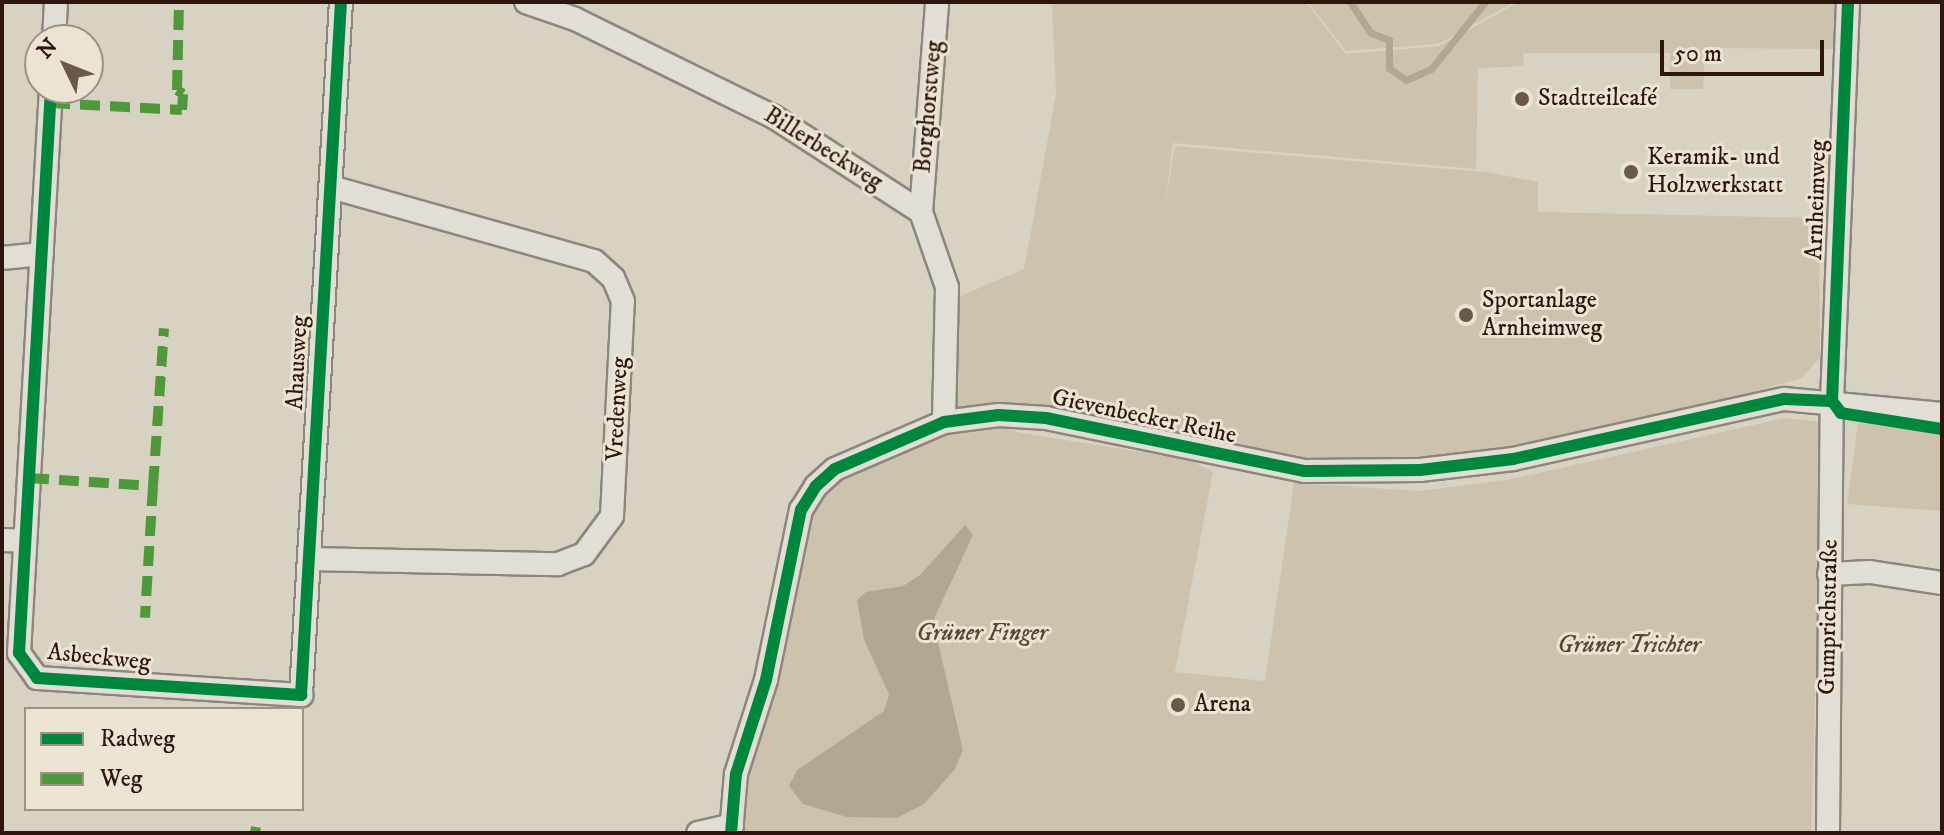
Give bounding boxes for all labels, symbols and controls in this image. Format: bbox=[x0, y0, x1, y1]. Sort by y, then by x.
north arrow bbox=[24, 24, 104, 104]
scale bar bbox=[1664, 24, 1828, 74]
text: N bbox=[32, 33, 64, 64]
street label: Borghorstweg bbox=[909, 39, 949, 175]
text: 50 m bbox=[1674, 39, 1722, 69]
place label: Stadtteilcafé bbox=[1538, 85, 1657, 113]
marker: Stadtteilcafé bbox=[1513, 90, 1531, 108]
street label: Billerbeckweg bbox=[758, 101, 888, 197]
street label: Arnheimweg bbox=[1801, 139, 1833, 261]
place label: Keramik- und Holzwerkstatt bbox=[1647, 144, 1783, 200]
marker: Keramik- und Holzwerkstatt bbox=[1622, 163, 1640, 181]
place label: Sportanlage Arnheimweg bbox=[1482, 287, 1602, 343]
marker: Sportanlage Arnheimweg bbox=[1457, 306, 1475, 324]
street label: Ahausweg bbox=[281, 315, 315, 411]
street label: Vredenweg bbox=[601, 356, 635, 462]
street label: Gievenbecker Reihe bbox=[1049, 383, 1239, 451]
street label: Gumprichstraße bbox=[1813, 539, 1845, 695]
park label: Grüner Finger bbox=[916, 620, 1048, 648]
park label: Grüner Trichter bbox=[1557, 632, 1701, 660]
street label: Asbeckweg bbox=[46, 638, 152, 678]
place label: Arena bbox=[1194, 691, 1251, 719]
marker: Arena bbox=[1169, 696, 1187, 714]
legend bbox=[24, 707, 304, 811]
text: Radweg bbox=[100, 724, 175, 754]
text: Weg bbox=[100, 764, 142, 794]

